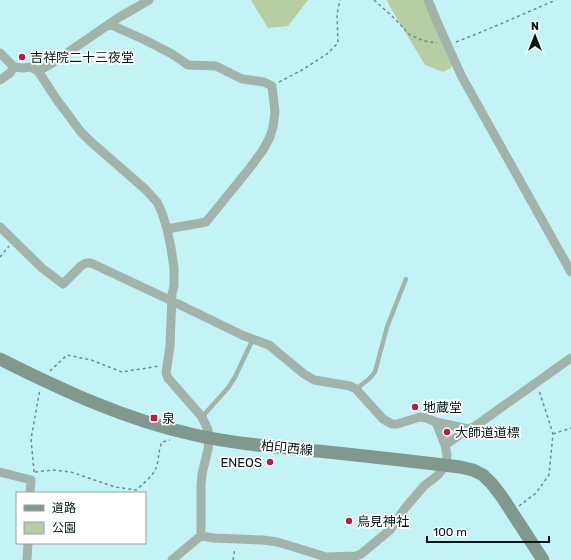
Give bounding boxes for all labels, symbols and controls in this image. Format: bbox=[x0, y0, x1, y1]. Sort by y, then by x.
north arrow bbox=[515, 16, 555, 56]
text: N bbox=[531, 20, 539, 33]
place label: 吉祥院二十三夜堂 bbox=[30, 50, 134, 65]
marker: 吉祥院二十三夜堂 bbox=[17, 52, 27, 62]
place label: 地蔵堂 bbox=[423, 400, 462, 415]
marker: 地蔵堂 bbox=[410, 402, 420, 412]
place label: 泉 bbox=[162, 411, 175, 426]
marker: 泉 bbox=[149, 413, 159, 423]
place label: 大師道道標 bbox=[455, 425, 520, 440]
marker: 大師道道標 bbox=[442, 427, 452, 437]
street label: 柏印西線 bbox=[260, 438, 314, 458]
place label: ENEOS bbox=[220, 455, 262, 470]
marker: ENEOS bbox=[265, 457, 275, 467]
legend bbox=[16, 492, 146, 544]
text: 道路 bbox=[52, 501, 76, 515]
place label: 鳥見神社 bbox=[357, 514, 409, 529]
marker: 鳥見神社 bbox=[344, 516, 354, 526]
scale bar bbox=[427, 518, 549, 544]
text: 公園 bbox=[52, 521, 76, 535]
text: 100 m bbox=[433, 525, 467, 539]

